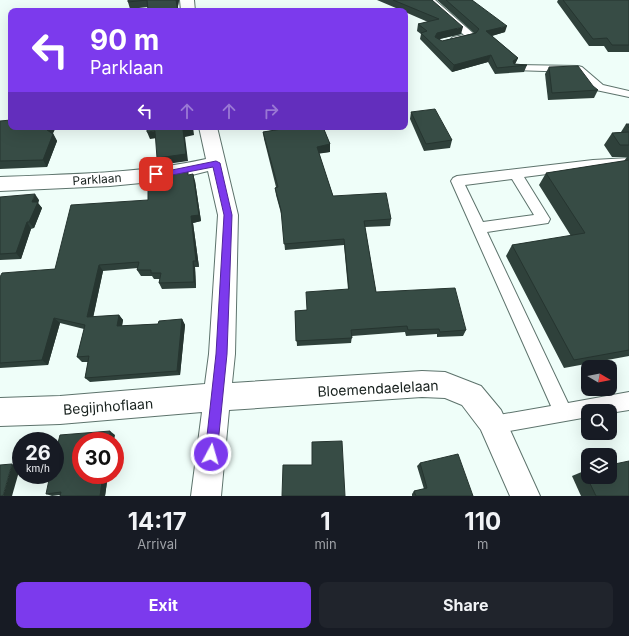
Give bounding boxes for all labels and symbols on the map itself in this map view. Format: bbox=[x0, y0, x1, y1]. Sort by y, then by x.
pin bbox=[139, 157, 173, 191]
street label: Parklaan bbox=[72, 170, 122, 188]
north arrow bbox=[581, 360, 617, 396]
street label: Bloemendaelelaan bbox=[317, 376, 439, 400]
street label: Begijnhoflaan bbox=[62, 394, 154, 418]
speed limit sign: 30 bbox=[72, 432, 124, 484]
position arrow bbox=[190, 433, 232, 475]

